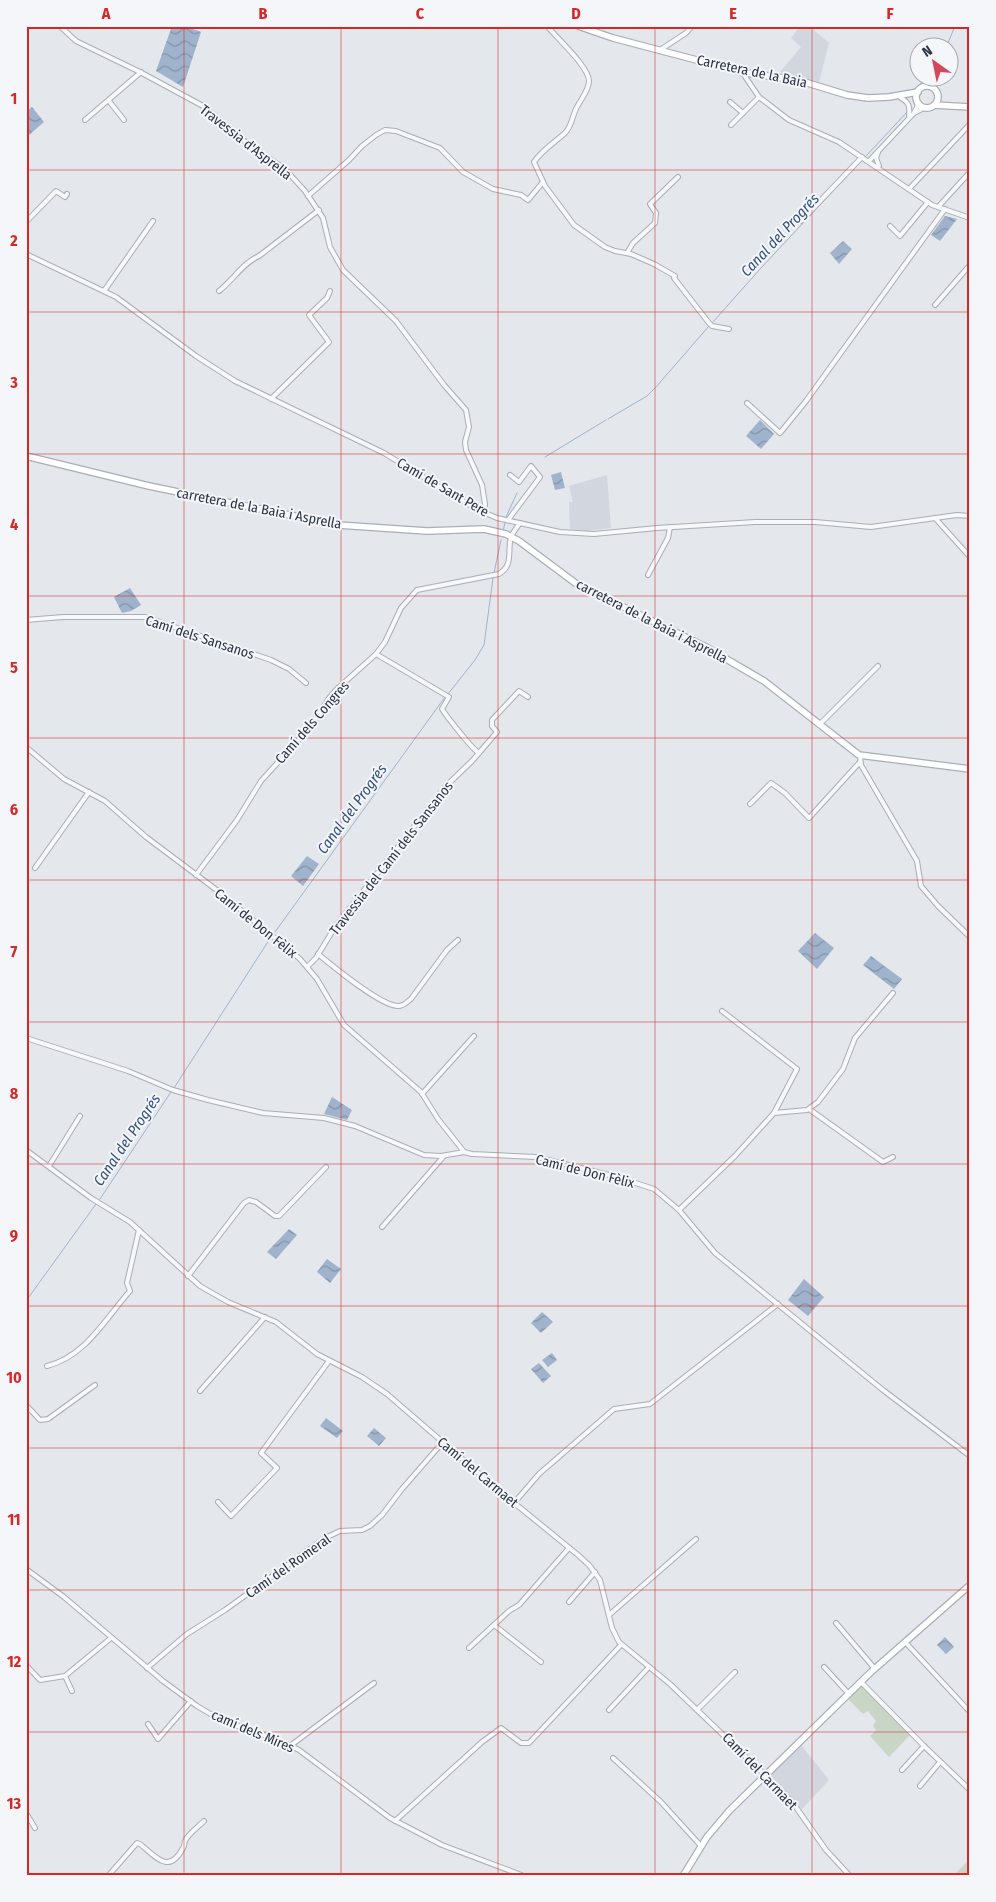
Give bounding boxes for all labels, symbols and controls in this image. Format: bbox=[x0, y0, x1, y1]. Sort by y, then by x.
text: A bbox=[101, 4, 111, 23]
text: B bbox=[259, 4, 268, 23]
text: C bbox=[416, 4, 425, 23]
text: D bbox=[571, 4, 581, 23]
text: E bbox=[729, 4, 737, 23]
text: F bbox=[886, 4, 894, 23]
north arrow bbox=[908, 38, 958, 88]
text: N bbox=[919, 42, 935, 61]
street label: Carretera de la Baia bbox=[695, 51, 809, 92]
text: 1 bbox=[11, 89, 17, 108]
street label: Travessia d'Asprella bbox=[196, 101, 295, 184]
water label: Canal del Progrés bbox=[737, 189, 823, 280]
text: 2 bbox=[9, 231, 18, 250]
text: 3 bbox=[9, 373, 18, 392]
street label: Camí de Sant Pere bbox=[394, 454, 492, 521]
street label: carretera de la Baia i Asprella bbox=[175, 484, 343, 533]
text: 4 bbox=[10, 515, 18, 534]
street label: carretera de la Baia i Asprella bbox=[573, 576, 730, 667]
street label: Camí dels Sansanos bbox=[143, 612, 256, 663]
text: 5 bbox=[10, 658, 18, 677]
street label: Camí dels Congres bbox=[272, 677, 353, 767]
water label: Canal del Progrés bbox=[313, 760, 391, 857]
street label: Travessia del Camí dels Sansanos bbox=[326, 778, 457, 939]
text: 6 bbox=[10, 800, 18, 819]
street label: Camí de Don Fèlix bbox=[211, 885, 301, 962]
text: 7 bbox=[11, 942, 18, 961]
text: 8 bbox=[10, 1084, 19, 1103]
water label: Canal del Progrés bbox=[90, 1090, 165, 1189]
street label: Camí de Don Fèlix bbox=[534, 1151, 637, 1192]
text: 9 bbox=[10, 1226, 18, 1245]
text: 10 bbox=[6, 1368, 22, 1387]
street label: Camí del Carmaet bbox=[434, 1434, 522, 1512]
text: 11 bbox=[7, 1510, 21, 1529]
street label: Camí del Romeral bbox=[242, 1531, 334, 1602]
text: 12 bbox=[7, 1652, 22, 1671]
street label: camí dels Mires bbox=[209, 1706, 297, 1757]
street label: Camí del Carmaet bbox=[719, 1729, 801, 1814]
text: 13 bbox=[7, 1794, 22, 1813]

